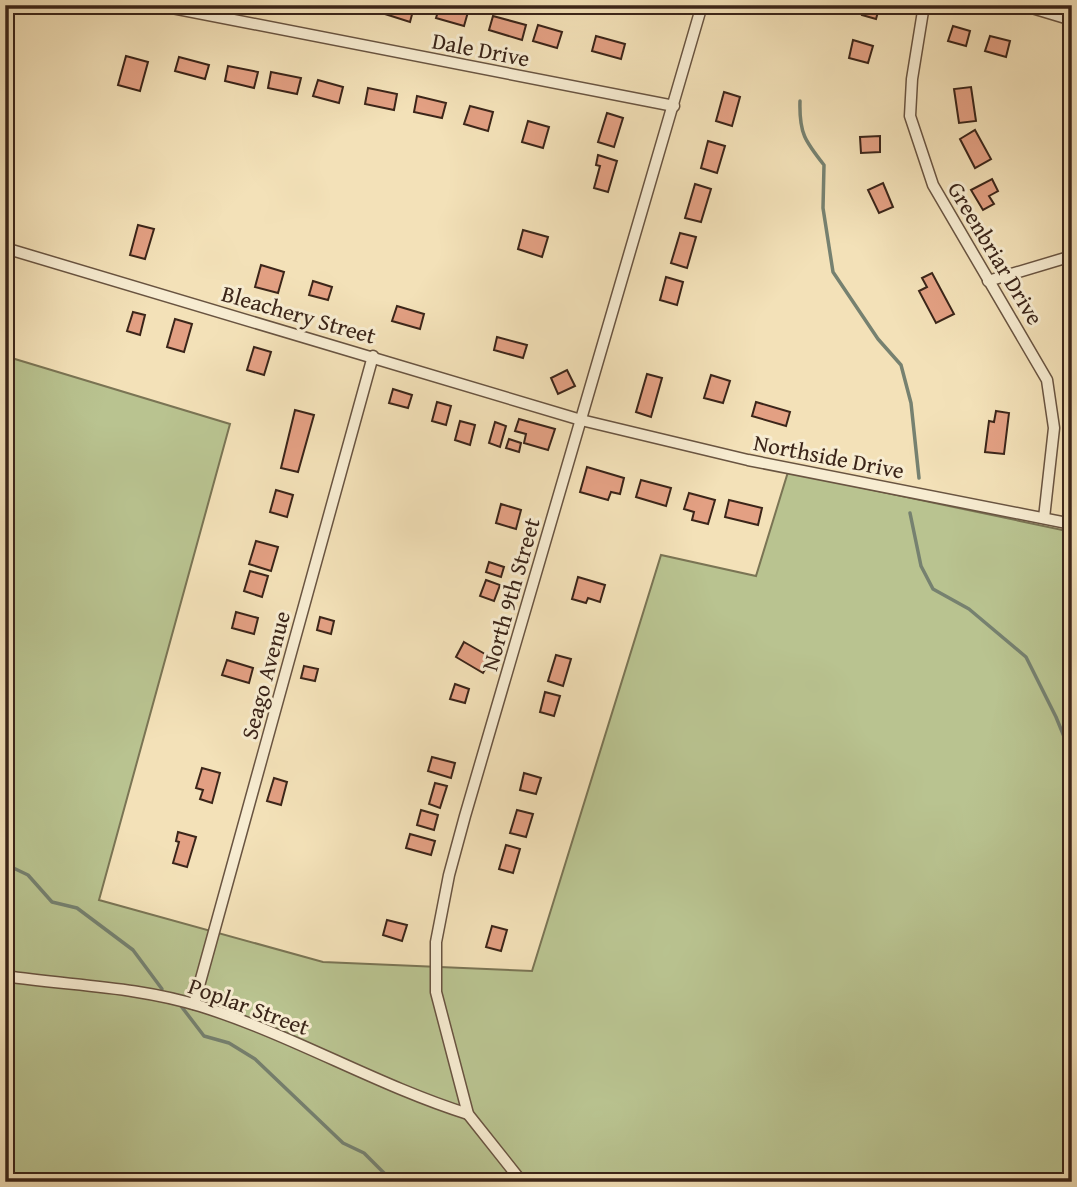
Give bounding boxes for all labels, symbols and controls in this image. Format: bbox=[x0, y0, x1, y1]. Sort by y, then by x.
street label: Dale Drive bbox=[429, 23, 533, 75]
street label: Greenbriar Drive bbox=[940, 175, 1052, 331]
street label: Bleachery Street bbox=[218, 276, 380, 352]
street label: Northside Drive bbox=[751, 425, 907, 487]
street label: North 9th Street bbox=[472, 514, 548, 674]
street label: Seago Avenue bbox=[232, 607, 298, 743]
street label: Poplar Street bbox=[184, 969, 314, 1043]

